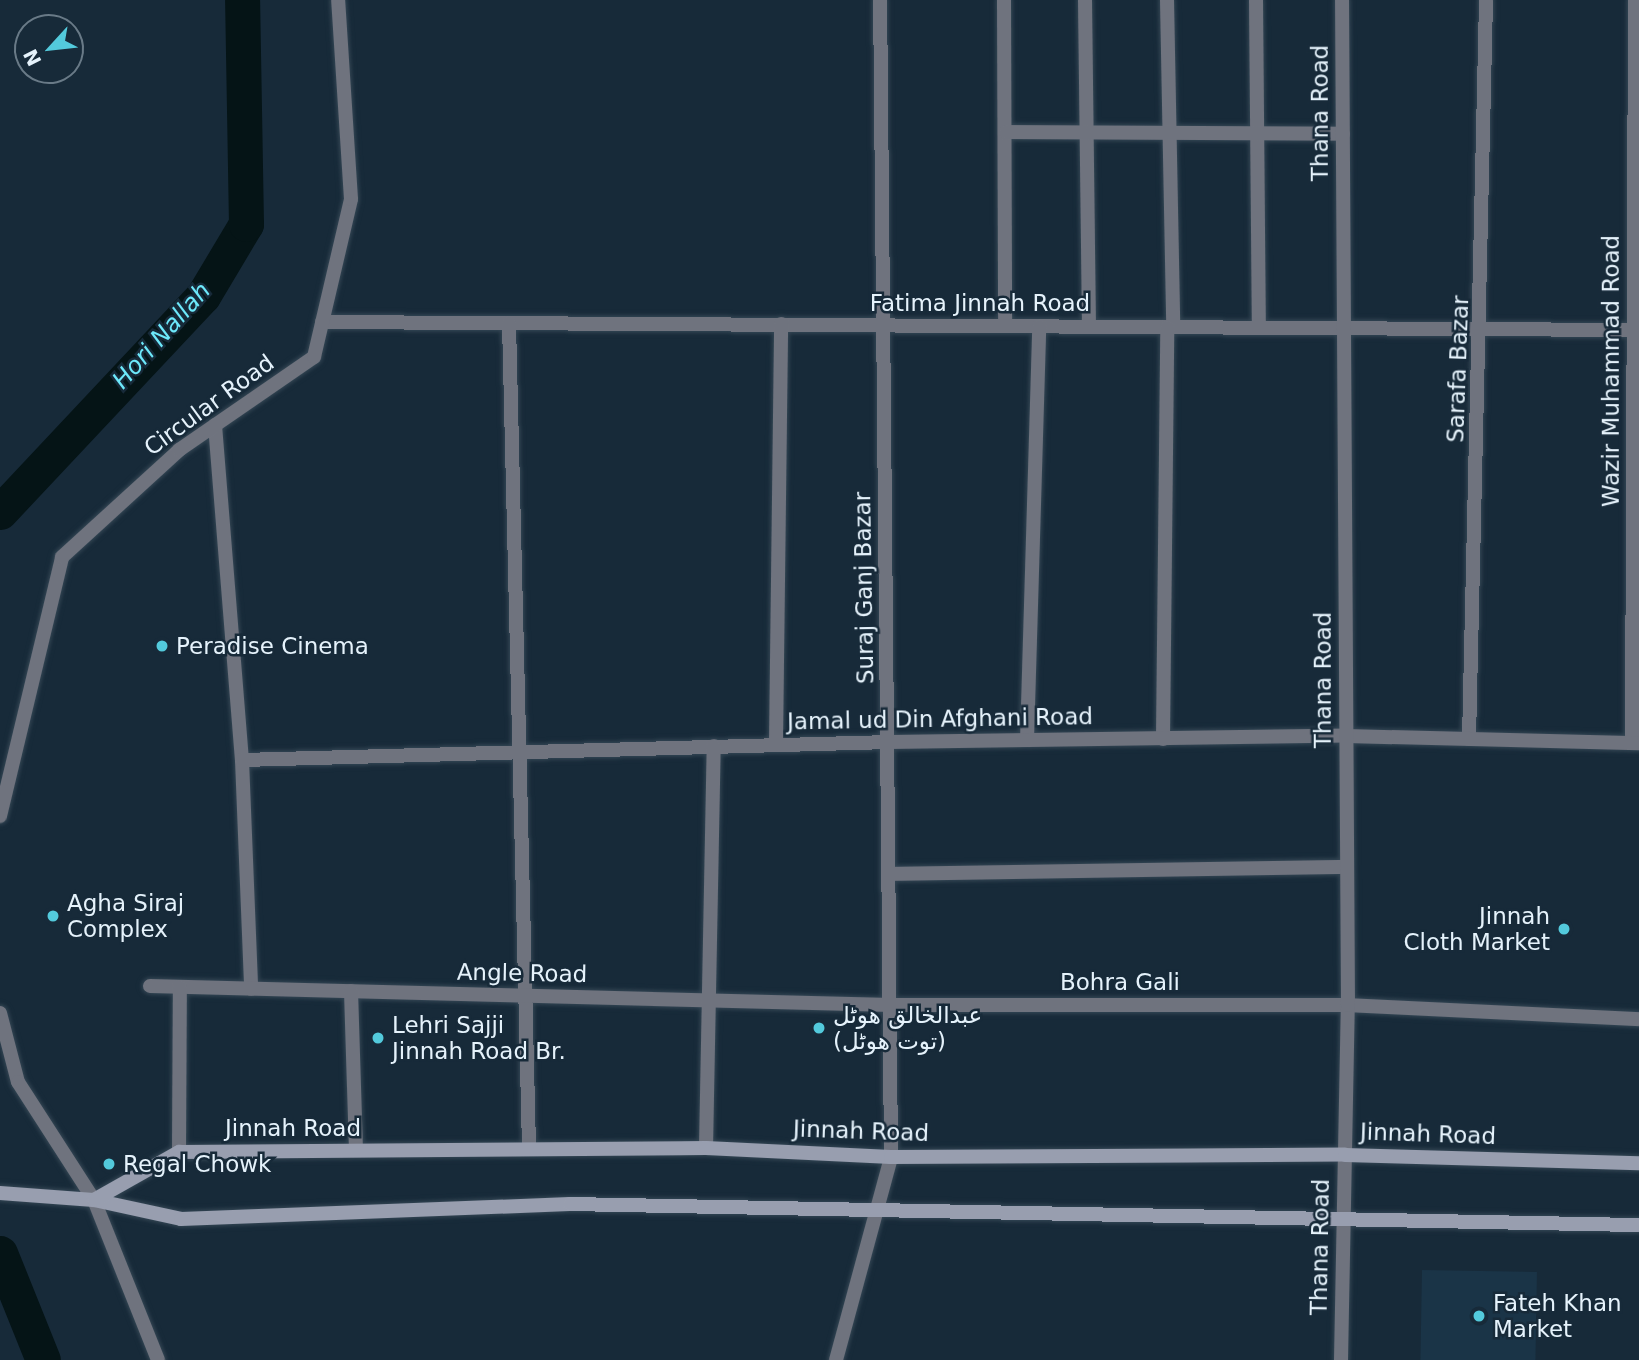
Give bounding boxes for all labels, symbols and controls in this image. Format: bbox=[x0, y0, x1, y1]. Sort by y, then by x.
north arrow bbox=[14, 14, 84, 84]
street label: Thana Road bbox=[1306, 45, 1334, 181]
text: N bbox=[19, 46, 45, 70]
street label: Wazir Muhammad Road bbox=[1597, 235, 1625, 507]
water label: Hori Nallah bbox=[107, 277, 217, 395]
street label: Fatima Jinnah Road bbox=[870, 289, 1090, 317]
street label: Sarafa Bazar bbox=[1442, 295, 1474, 443]
street label: Circular Road bbox=[139, 349, 279, 461]
street label: Suraj Ganj Bazar bbox=[849, 492, 879, 684]
street label: Thana Road bbox=[1309, 612, 1337, 748]
place label: Peradise Cinema bbox=[176, 632, 369, 660]
marker: Peradise Cinema bbox=[154, 638, 170, 654]
street label: Jamal ud Din Afghani Road bbox=[787, 703, 1093, 735]
place label: Agha Siraj Complex bbox=[67, 889, 184, 943]
place label: Jinnah Cloth Market bbox=[1404, 902, 1550, 956]
marker: Agha Siraj Complex bbox=[45, 908, 61, 924]
marker: Jinnah Cloth Market bbox=[1556, 921, 1572, 937]
street label: Angle Road bbox=[457, 958, 587, 988]
street label: Bohra Gali bbox=[1060, 968, 1180, 996]
place label: عبدالخالق ھوٹل (توت ھوٹل) bbox=[833, 1001, 982, 1055]
place label: Lehri Sajji Jinnah Road Br. bbox=[392, 1011, 566, 1065]
marker: عبدالخالق ھوٹل (توت ھوٹل) bbox=[811, 1020, 827, 1036]
marker: Lehri Sajji Jinnah Road Br. bbox=[370, 1030, 386, 1046]
street label: Jinnah Road bbox=[225, 1114, 361, 1142]
street label: Jinnah Road bbox=[793, 1115, 929, 1147]
street label: Jinnah Road bbox=[1360, 1118, 1496, 1150]
place label: Regal Chowk bbox=[123, 1150, 271, 1178]
marker: Regal Chowk bbox=[101, 1156, 117, 1172]
street label: Thana Road bbox=[1305, 1179, 1335, 1315]
place label: Fateh Khan Market bbox=[1493, 1289, 1622, 1343]
marker: Fateh Khan Market bbox=[1471, 1308, 1487, 1324]

